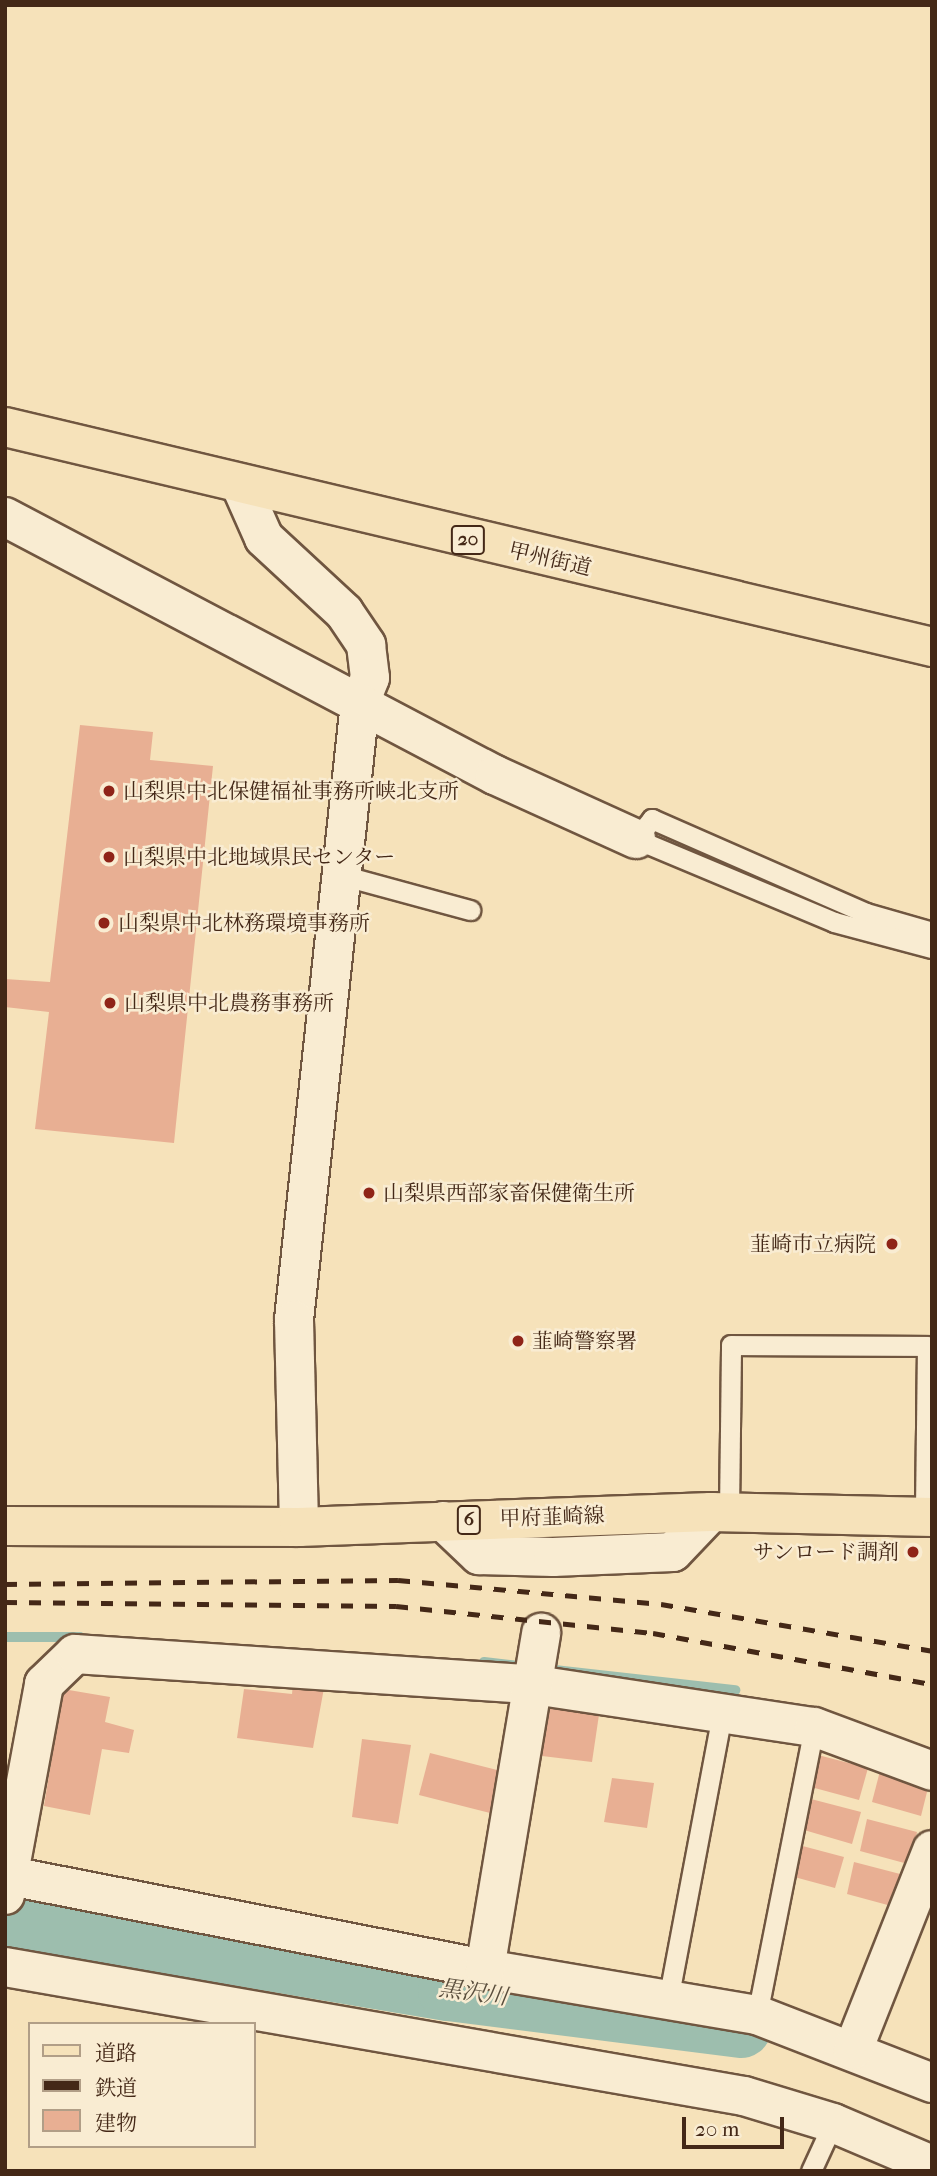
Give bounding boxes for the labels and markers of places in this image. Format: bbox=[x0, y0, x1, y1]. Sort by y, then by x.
place label: 山梨県中北保健福祉事務所峡北支所 bbox=[123, 778, 459, 804]
marker: 山梨県中北保健福祉事務所峡北支所 bbox=[101, 783, 117, 799]
place label: 山梨県中北地域県民センター bbox=[123, 844, 396, 870]
marker: 山梨県中北地域県民センター bbox=[101, 849, 117, 865]
place label: 山梨県中北林務環境事務所 bbox=[118, 910, 370, 936]
marker: 山梨県中北林務環境事務所 bbox=[96, 915, 112, 931]
place label: 山梨県中北農務事務所 bbox=[124, 990, 334, 1016]
marker: 山梨県中北農務事務所 bbox=[102, 995, 118, 1011]
place label: 山梨県西部家畜保健衛生所 bbox=[383, 1180, 635, 1206]
marker: 山梨県西部家畜保健衛生所 bbox=[361, 1185, 377, 1201]
place label: 韮崎市立病院 bbox=[750, 1231, 876, 1257]
marker: 韮崎市立病院 bbox=[882, 1234, 902, 1254]
place label: 韮崎警察署 bbox=[532, 1328, 637, 1354]
marker: 韮崎警察署 bbox=[510, 1333, 526, 1349]
place label: サンロード調剤 bbox=[752, 1539, 899, 1565]
marker: サンロード調剤 bbox=[905, 1544, 921, 1560]

